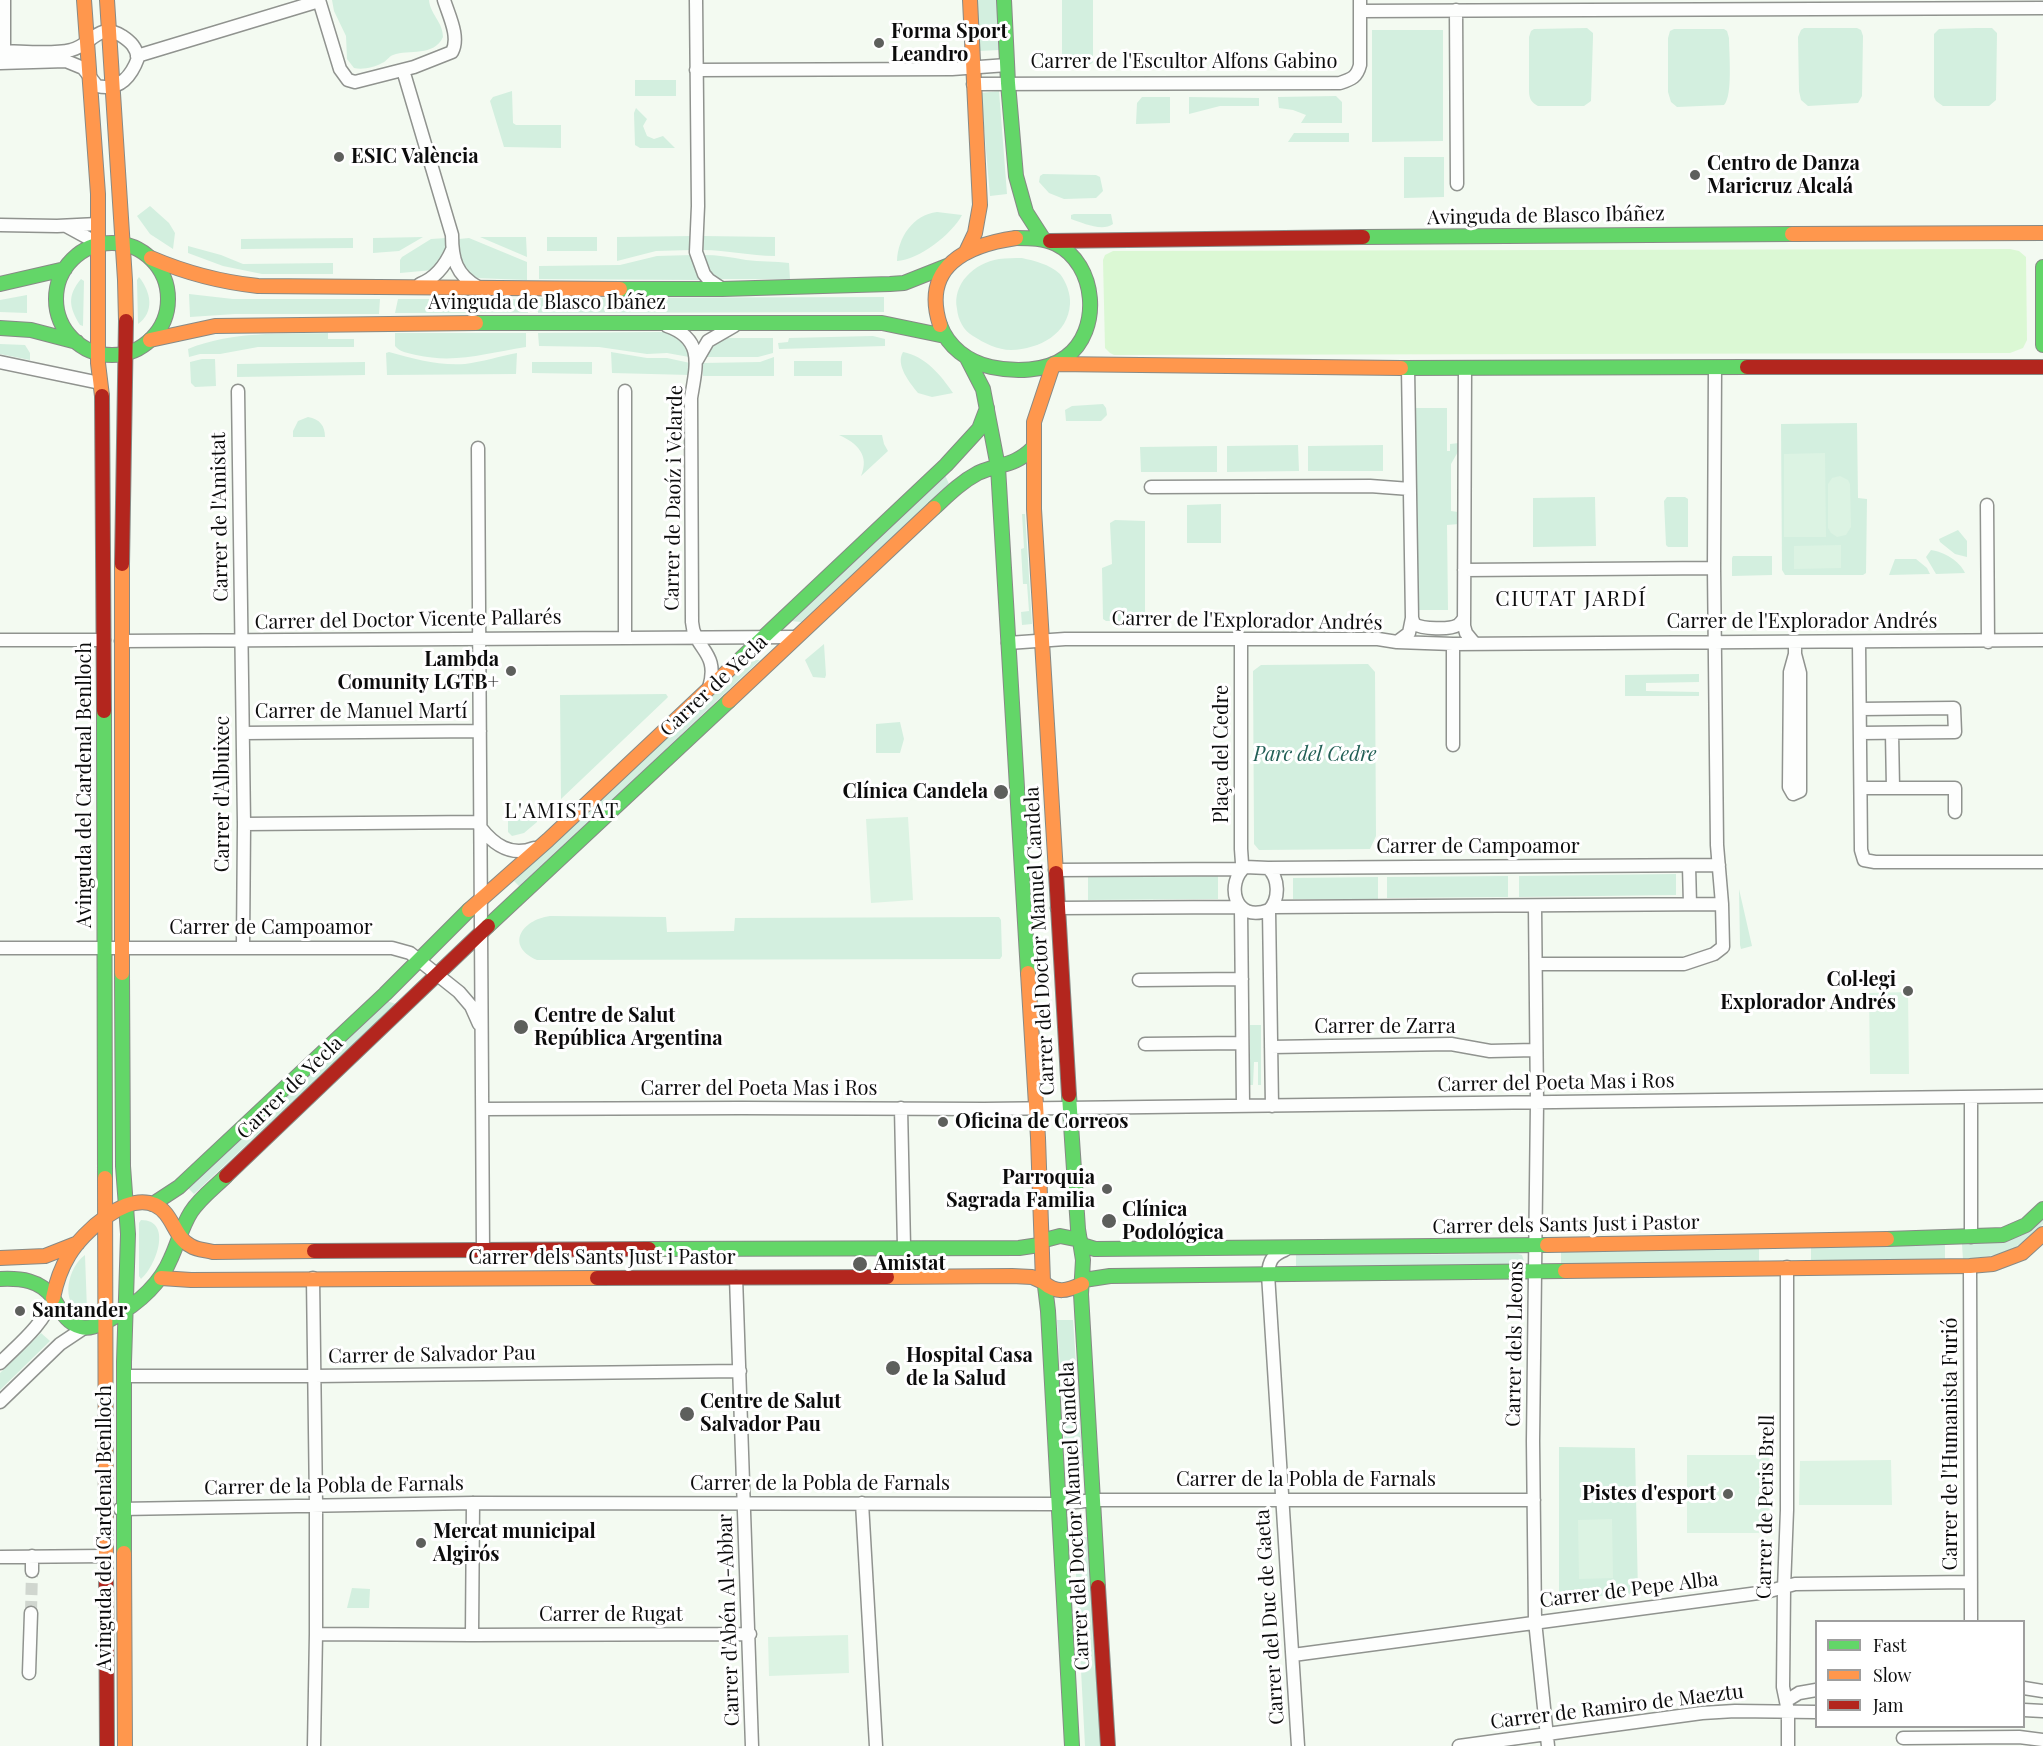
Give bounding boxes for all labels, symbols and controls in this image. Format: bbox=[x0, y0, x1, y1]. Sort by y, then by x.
place label: Forma Sport Leandro bbox=[891, 20, 1007, 67]
marker: Forma Sport Leandro bbox=[872, 36, 886, 50]
street label: Carrer de l'Escultor Alfons Gabino bbox=[1031, 50, 1337, 74]
place label: ESIC València bbox=[351, 145, 479, 169]
marker: ESIC València bbox=[332, 150, 346, 164]
place label: Centro de Danza Maricruz Alcalá bbox=[1707, 152, 1860, 199]
marker: Centro de Danza Maricruz Alcalá bbox=[1688, 168, 1702, 182]
street label: Avinguda de Blasco Ibáñez bbox=[1427, 202, 1665, 230]
street label: Avinguda de Blasco Ibáñez bbox=[428, 291, 666, 315]
street label: Carrer de Daoíz i Velarde bbox=[660, 385, 688, 611]
street label: Carrer de l'Amistat bbox=[207, 432, 233, 602]
district label: CIUTAT JARDÍ bbox=[1495, 586, 1647, 612]
street label: Carrer del Doctor Vicente Pallarés bbox=[254, 605, 562, 635]
street label: Carrer de l'Explorador Andrés bbox=[1111, 607, 1383, 635]
street label: Carrer de l'Explorador Andrés bbox=[1666, 610, 1938, 634]
street label: Carrer de Yecla bbox=[655, 630, 773, 742]
street label: Avinguda del Cardenal Benlloch bbox=[73, 642, 97, 928]
place label: Lambda Comunity LGTB+ bbox=[338, 648, 499, 695]
marker: Lambda Comunity LGTB+ bbox=[504, 664, 518, 678]
street label: Plaça del Cedre bbox=[1210, 685, 1234, 823]
street label: Carrer de Manuel Martí bbox=[255, 700, 467, 724]
street label: Carrer d'Albuixec bbox=[211, 716, 235, 872]
park label: Parc del Cedre bbox=[1253, 743, 1377, 767]
place label: Clínica Candela bbox=[843, 780, 988, 804]
marker: Clínica Candela bbox=[992, 783, 1010, 801]
street label: Carrer del Doctor Manuel Candela bbox=[1020, 786, 1060, 1096]
district label: L'AMISTAT bbox=[504, 798, 620, 824]
street label: Carrer de Campoamor bbox=[1376, 835, 1580, 859]
street label: Carrer de Campoamor bbox=[169, 916, 373, 940]
place label: Col·legi Explorador Andrés bbox=[1720, 968, 1896, 1015]
marker: Col·legi Explorador Andrés bbox=[1901, 984, 1915, 998]
place label: Centre de Salut República Argentina bbox=[534, 1004, 723, 1051]
street label: Carrer de Zarra bbox=[1314, 1015, 1456, 1039]
marker: Centre de Salut República Argentina bbox=[512, 1018, 530, 1036]
street label: Carrer de Yecla bbox=[232, 1031, 348, 1145]
street label: Carrer del Poeta Mas i Ros bbox=[1437, 1069, 1675, 1097]
street label: Carrer del Poeta Mas i Ros bbox=[640, 1077, 878, 1101]
place label: Oficina de Correos bbox=[955, 1110, 1128, 1134]
marker: Oficina de Correos bbox=[936, 1115, 950, 1129]
place label: Parroquia Sagrada Familia bbox=[946, 1166, 1095, 1213]
marker: Parroquia Sagrada Familia bbox=[1100, 1182, 1114, 1196]
place label: Clínica Podológica bbox=[1122, 1198, 1224, 1245]
street label: Carrer dels Sants Just i Pastor bbox=[1432, 1211, 1700, 1239]
marker: Clínica Podológica bbox=[1100, 1212, 1118, 1230]
street label: Carrer dels Sants Just i Pastor bbox=[468, 1246, 736, 1270]
place label: Amistat bbox=[874, 1252, 945, 1276]
marker: Amistat bbox=[851, 1255, 869, 1273]
street label: Carrer dels Lleons bbox=[1502, 1261, 1528, 1427]
place label: Santander bbox=[32, 1299, 127, 1323]
marker: Santander bbox=[13, 1304, 27, 1318]
street label: Carrer de l'Humanista Furió bbox=[1939, 1317, 1963, 1571]
street label: Carrer de Salvador Pau bbox=[328, 1341, 536, 1369]
place label: Hospital Casa de la Salud bbox=[906, 1344, 1033, 1391]
marker: Hospital Casa de la Salud bbox=[884, 1359, 902, 1377]
street label: Carrer del Doctor Manuel Candela bbox=[1055, 1361, 1095, 1671]
street label: Avinguda del Cardenal Benlloch bbox=[93, 1385, 117, 1671]
place label: Centre de Salut Salvador Pau bbox=[700, 1390, 841, 1437]
marker: Centre de Salut Salvador Pau bbox=[678, 1405, 696, 1423]
street label: Carrer de Peris Brell bbox=[1752, 1415, 1780, 1599]
street label: Carrer de la Pobla de Farnals bbox=[1176, 1468, 1436, 1492]
street label: Carrer de la Pobla de Farnals bbox=[204, 1472, 464, 1500]
street label: Carrer de la Pobla de Farnals bbox=[690, 1472, 950, 1496]
place label: Pistes d'esport bbox=[1582, 1482, 1716, 1506]
marker: Pistes d'esport bbox=[1721, 1487, 1735, 1501]
street label: Carrer del Duc de Gaeta bbox=[1250, 1508, 1290, 1726]
street label: Carrer d'Abén Al-Abbar bbox=[713, 1513, 745, 1727]
place label: Mercat municipal Algirós bbox=[433, 1520, 596, 1567]
marker: Mercat municipal Algirós bbox=[414, 1536, 428, 1550]
street label: Carrer de Pepe Alba bbox=[1538, 1567, 1720, 1613]
street label: Carrer de Rugat bbox=[539, 1603, 683, 1627]
legend bbox=[1815, 1620, 2025, 1728]
text: Fast bbox=[1873, 1633, 1906, 1657]
text: Slow bbox=[1873, 1663, 1911, 1687]
street label: Carrer de Ramiro de Maeztu bbox=[1489, 1680, 1745, 1734]
text: Jam bbox=[1873, 1693, 1903, 1717]

